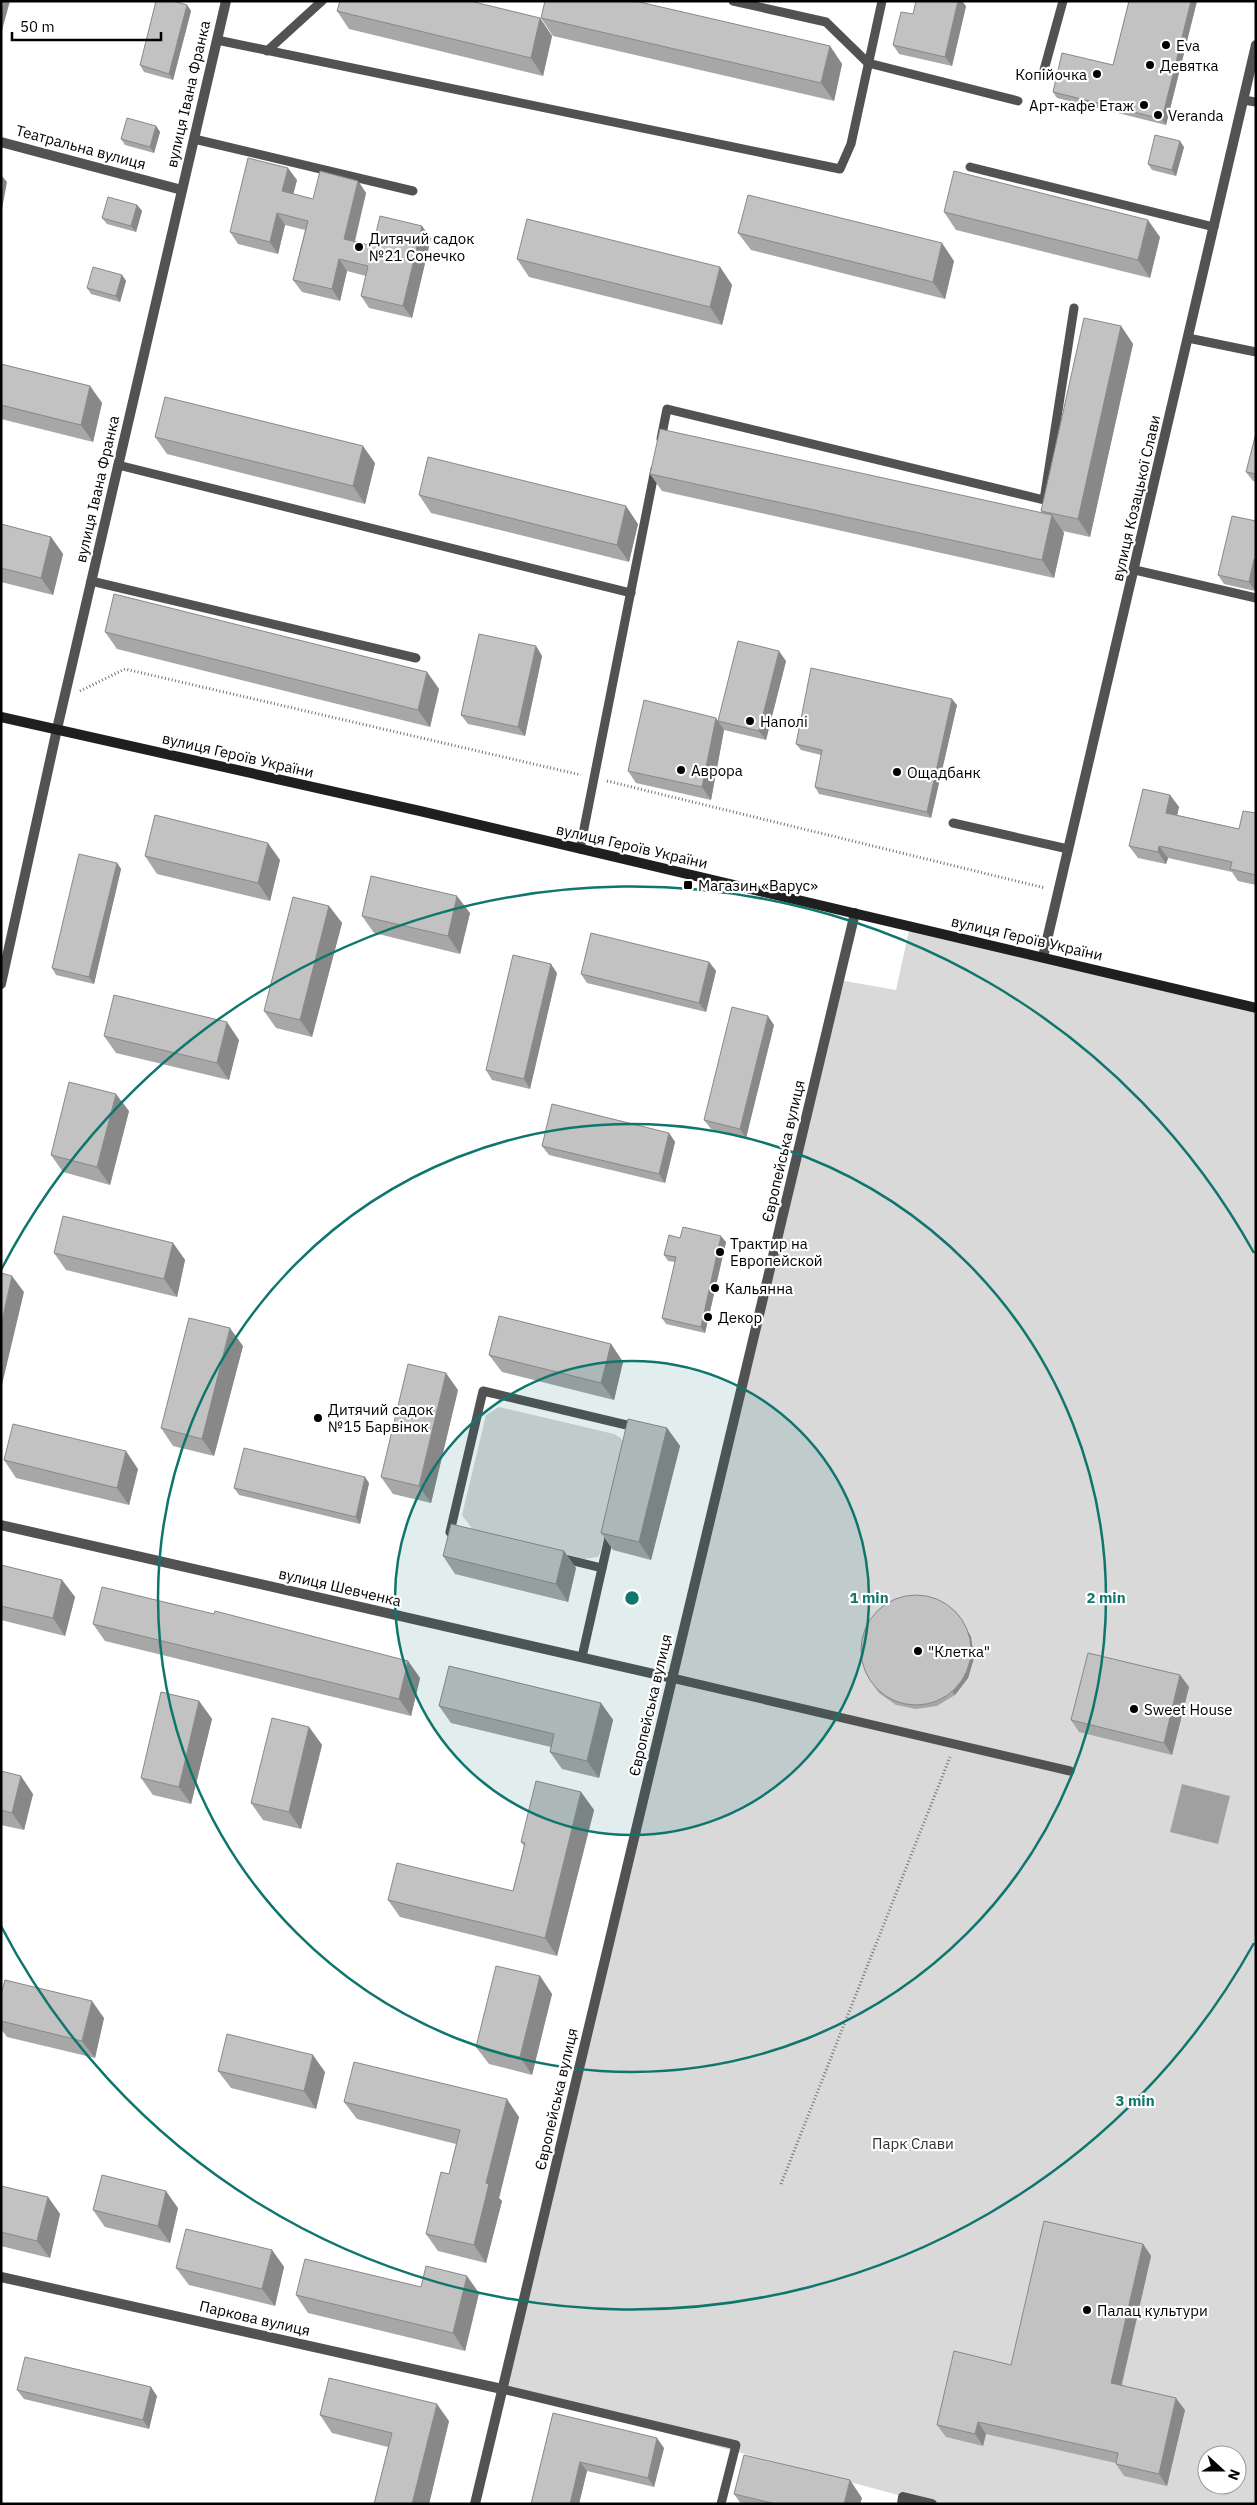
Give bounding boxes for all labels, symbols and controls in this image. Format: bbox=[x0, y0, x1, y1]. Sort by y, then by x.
scale bar bbox=[12, 10, 161, 42]
text: 50 m bbox=[20, 17, 55, 36]
street label: вулиця Івана Франка bbox=[162, 19, 214, 169]
place label: Eva bbox=[1176, 36, 1200, 55]
marker: Eva bbox=[1160, 39, 1172, 51]
place label: Девятка bbox=[1160, 56, 1219, 75]
marker: Девятка bbox=[1144, 59, 1156, 71]
place label: Копійочка bbox=[1015, 65, 1087, 84]
marker: Копійочка bbox=[1091, 68, 1103, 80]
place label: Арт-кафе Етаж bbox=[1029, 96, 1134, 115]
marker: Арт-кафе Етаж bbox=[1138, 99, 1150, 111]
place label: Veranda bbox=[1168, 106, 1224, 125]
marker: Veranda bbox=[1152, 109, 1164, 121]
street label: Театральна вулиця bbox=[14, 120, 148, 174]
place label: Дитячий садок №21 Сонечко bbox=[369, 229, 474, 265]
marker: Дитячий садок №21 Сонечко bbox=[353, 241, 365, 253]
street label: вулиця Козацької Слави bbox=[1108, 413, 1164, 583]
street label: вулиця Івана Франка bbox=[71, 414, 123, 564]
place label: Наполі bbox=[760, 712, 808, 731]
marker: Наполі bbox=[744, 715, 756, 727]
street label: вулиця Героїв України bbox=[160, 728, 316, 782]
place label: Аврора bbox=[691, 761, 743, 780]
place label: Ощадбанк bbox=[907, 763, 981, 782]
marker: Аврора bbox=[675, 764, 687, 776]
marker: Ощадбанк bbox=[891, 766, 903, 778]
street label: вулиця Героїв України bbox=[554, 819, 710, 873]
place label: Магазин «Варус» bbox=[698, 876, 818, 895]
marker: Магазин «Варус» bbox=[682, 879, 694, 891]
street label: вулиця Героїв України bbox=[949, 911, 1105, 965]
street label: Європейська вулиця bbox=[757, 1078, 809, 1224]
place label: Трактир на Европейской bbox=[730, 1234, 823, 1270]
marker: Трактир на Европейской bbox=[714, 1246, 726, 1258]
place label: Кальянна bbox=[725, 1279, 793, 1298]
marker: Кальянна bbox=[709, 1282, 721, 1294]
place label: Декор bbox=[718, 1308, 762, 1327]
marker: Декор bbox=[702, 1311, 714, 1323]
place label: Дитячий садок №15 Барвінок bbox=[328, 1400, 433, 1436]
marker: Дитячий садок №15 Барвінок bbox=[312, 1412, 324, 1424]
street label: вулиця Шевченка bbox=[277, 1564, 403, 1610]
text: 1 min bbox=[849, 1588, 889, 1607]
text: 2 min bbox=[1086, 1588, 1126, 1607]
centre of rings bbox=[623, 1589, 641, 1607]
street label: Європейська вулиця bbox=[624, 1632, 676, 1778]
place label: "Клетка" bbox=[928, 1642, 990, 1661]
marker: "Клетка" bbox=[912, 1645, 924, 1657]
place label: Sweet House bbox=[1144, 1700, 1233, 1719]
marker: Sweet House bbox=[1128, 1703, 1140, 1715]
street label: Європейська вулиця bbox=[530, 2026, 582, 2172]
text: 3 min bbox=[1115, 2091, 1155, 2110]
park label: Парк Слави bbox=[872, 2134, 954, 2153]
street label: Паркова вулиця bbox=[198, 2296, 312, 2340]
place label: Палац культури bbox=[1097, 2301, 1208, 2320]
marker: Палац культури bbox=[1081, 2304, 1093, 2316]
north arrow bbox=[1197, 2445, 1247, 2495]
text: N bbox=[1224, 2467, 1244, 2483]

